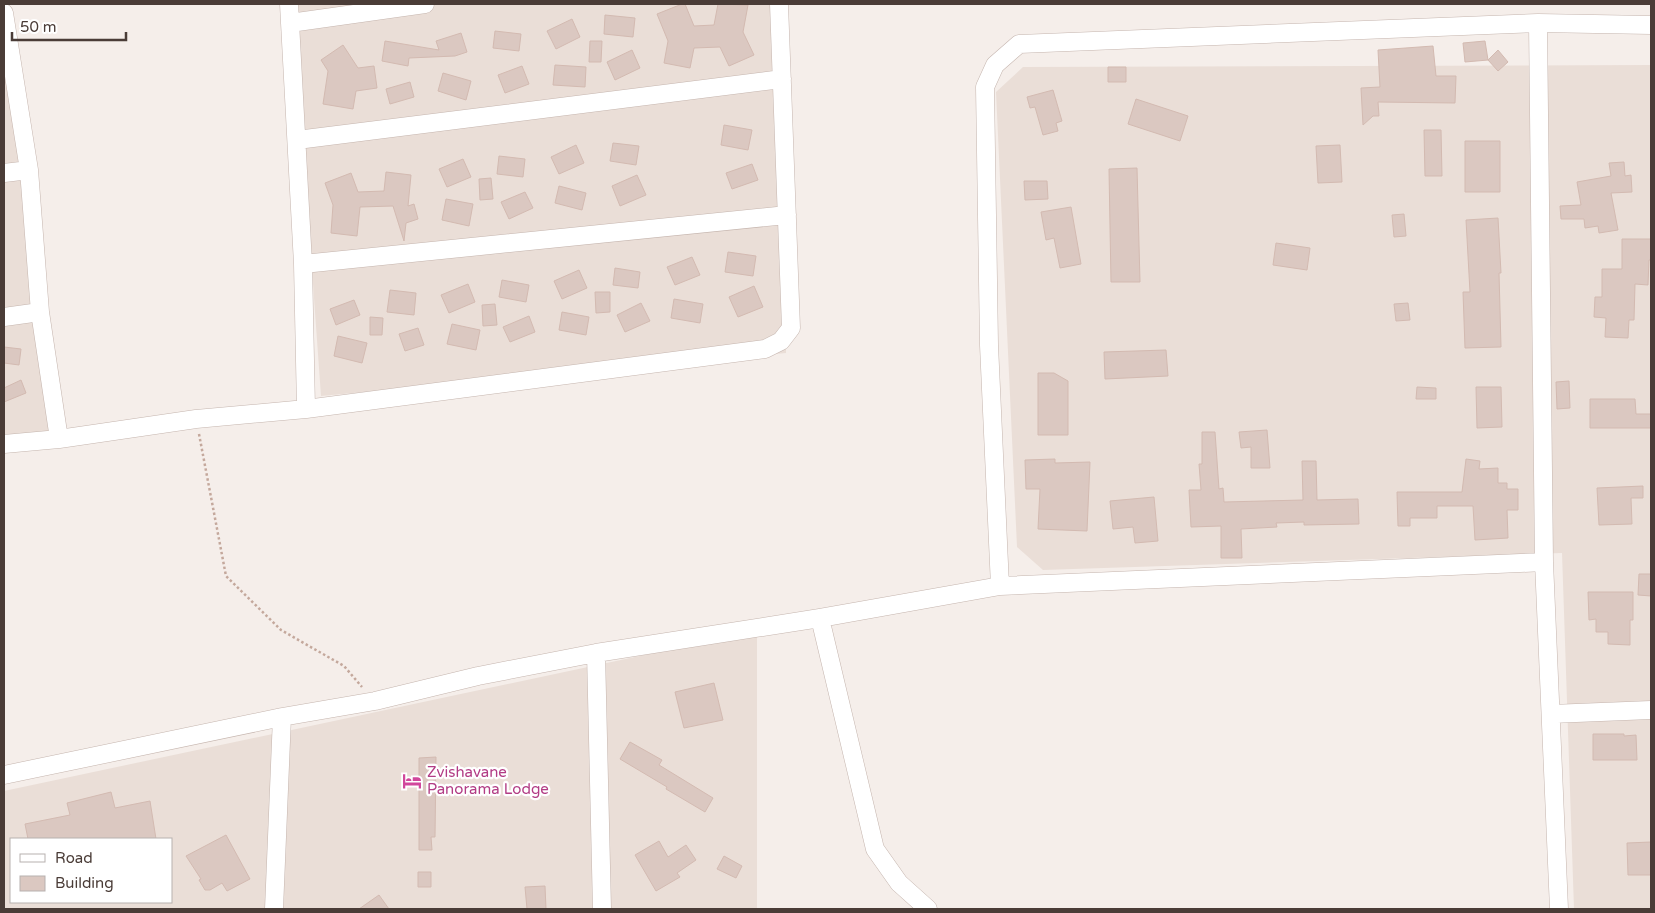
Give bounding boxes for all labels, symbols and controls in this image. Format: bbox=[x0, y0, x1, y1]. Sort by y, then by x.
scale bar bbox=[12, 10, 126, 42]
text: 50 m bbox=[20, 18, 57, 36]
place label: Zvishavane Panorama Lodge bbox=[427, 763, 549, 798]
hotel icon: Zvishavane Panorama Lodge bbox=[401, 770, 423, 792]
legend bbox=[10, 838, 172, 903]
text: Road bbox=[55, 849, 93, 867]
text: Building bbox=[55, 874, 114, 892]

